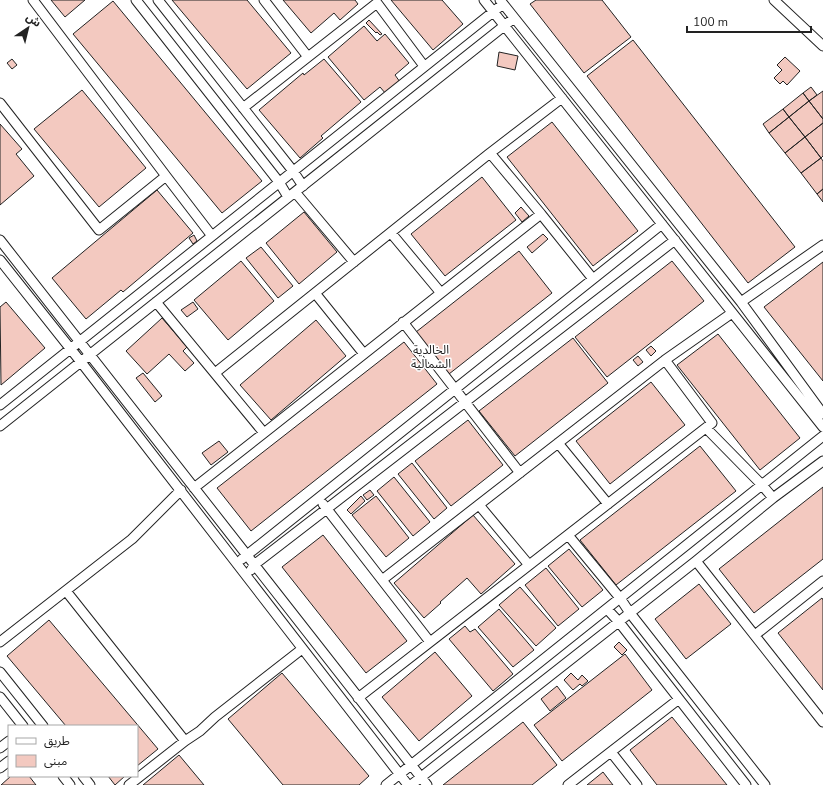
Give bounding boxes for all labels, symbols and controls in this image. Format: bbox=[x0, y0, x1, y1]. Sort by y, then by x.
north arrow bbox=[8, 8, 48, 48]
scale bar bbox=[687, 8, 811, 34]
text: ش bbox=[23, 10, 44, 31]
text: 100 m bbox=[693, 14, 728, 30]
district label: الخالدية الشمالية bbox=[411, 342, 451, 372]
legend bbox=[8, 725, 138, 777]
text: طريق bbox=[44, 733, 70, 749]
text: مبنى bbox=[44, 753, 67, 769]

